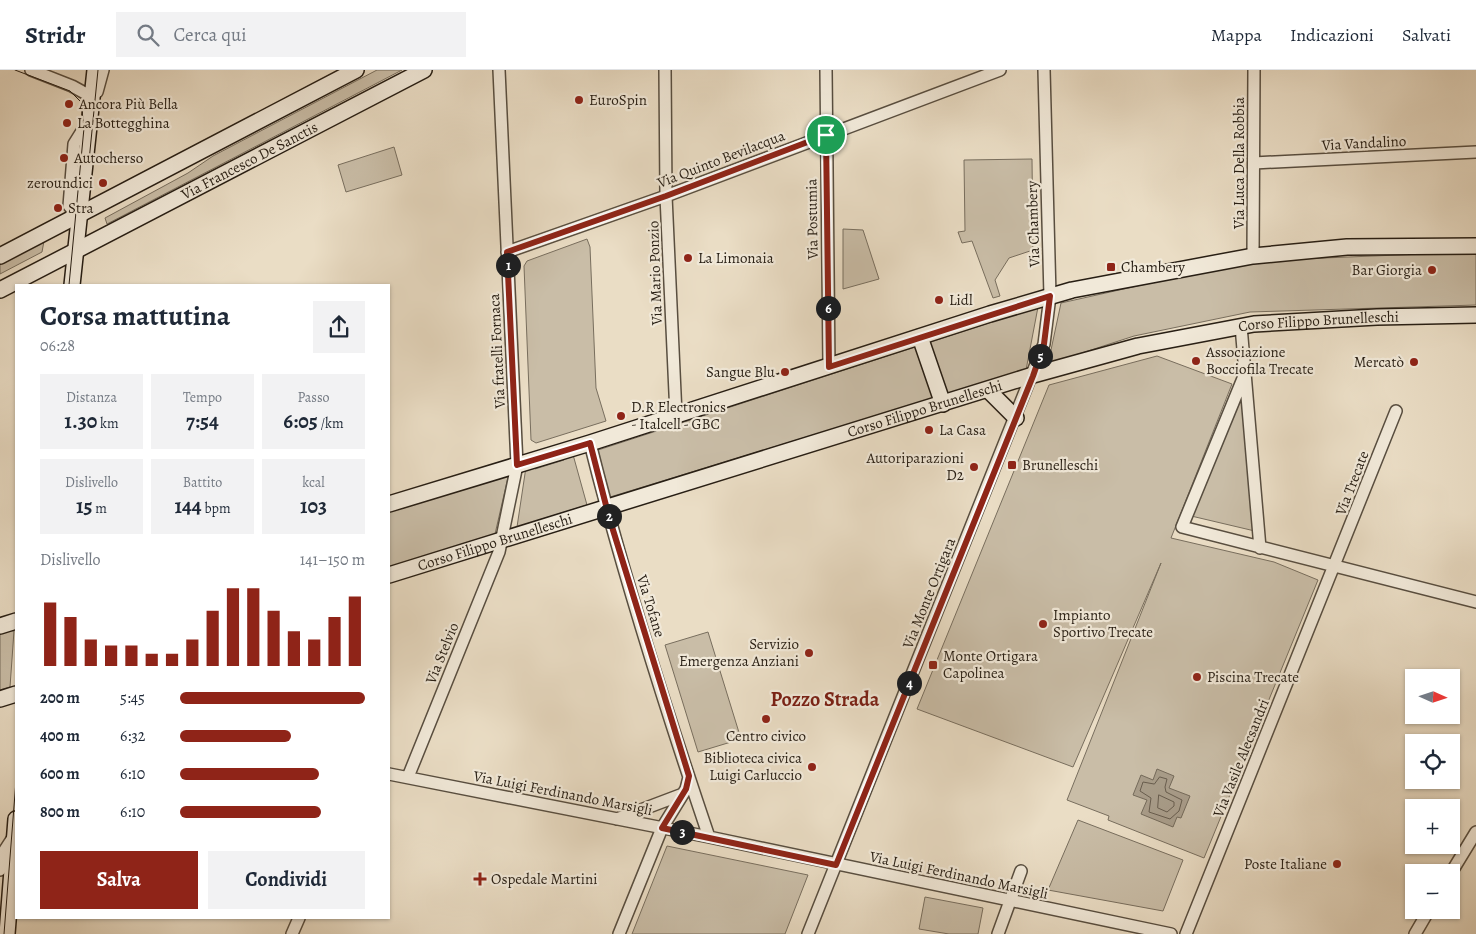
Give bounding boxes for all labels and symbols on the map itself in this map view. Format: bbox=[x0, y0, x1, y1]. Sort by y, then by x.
place label: EuroSpin bbox=[589, 90, 647, 110]
place label: Ancora Più Bella bbox=[78, 94, 178, 114]
marker: EuroSpin bbox=[573, 94, 585, 106]
street label: Via Luca Della Robbia bbox=[1229, 97, 1249, 230]
marker: Ancora Più Bella bbox=[63, 98, 75, 110]
place label: La Bottegghina bbox=[77, 113, 170, 133]
pin bbox=[805, 114, 847, 156]
marker: La Bottegghina bbox=[61, 117, 73, 129]
street label: Via Francesco De Sanctis bbox=[177, 117, 321, 205]
street label: Via Quinto Bevilacqua bbox=[653, 125, 788, 193]
street label: Via Vandalino bbox=[1320, 131, 1407, 155]
place label: Autocherso bbox=[73, 148, 143, 168]
marker: Autocherso bbox=[58, 152, 70, 164]
place label: zeroundici bbox=[27, 173, 93, 193]
marker: zeroundici bbox=[97, 177, 109, 189]
street label: Via Postumia bbox=[801, 179, 823, 260]
street label: Via Chambery bbox=[1021, 180, 1045, 269]
place label: Stra bbox=[68, 198, 94, 218]
marker: Stra bbox=[52, 202, 64, 214]
street label: Via Mario Ponzio bbox=[643, 220, 667, 327]
place label: La Limonaia bbox=[698, 248, 774, 268]
pin: 1 bbox=[496, 252, 520, 278]
marker: La Limonaia bbox=[682, 252, 694, 264]
place label: Chambery bbox=[1121, 257, 1185, 277]
place label: Bar Giorgia bbox=[1351, 260, 1422, 280]
marker: Chambery bbox=[1105, 261, 1117, 273]
marker: Bar Giorgia bbox=[1426, 264, 1438, 276]
place label: Lidl bbox=[949, 290, 973, 310]
street label: Via fratelli Fornaca bbox=[484, 293, 510, 410]
marker: Lidl bbox=[933, 294, 945, 306]
pin: 6 bbox=[816, 296, 840, 320]
street label: Corso Filippo Brunelleschi bbox=[1237, 307, 1399, 337]
place label: Associazione Bocciofila Trecate bbox=[1205, 342, 1314, 379]
pin: 5 bbox=[1028, 344, 1052, 368]
place label: Mercatò bbox=[1354, 352, 1404, 372]
marker: Associazione Bocciofila Trecate bbox=[1190, 355, 1202, 367]
marker: Mercatò bbox=[1408, 356, 1420, 368]
place label: Sangue Blu bbox=[706, 362, 776, 382]
marker: Sangue Blu bbox=[779, 366, 791, 378]
street label: Corso Filippo Brunelleschi bbox=[845, 375, 1005, 442]
place label: D.R Electronics - Italcell - GBC bbox=[631, 397, 726, 434]
marker: D.R Electronics - Italcell - GBC bbox=[615, 410, 627, 422]
place label: La Casa bbox=[939, 420, 986, 440]
marker: La Casa bbox=[923, 424, 935, 436]
place label: Autoriparazioni D2 bbox=[865, 448, 964, 485]
street label: Via Trecate bbox=[1330, 448, 1374, 519]
place label: Brunelleschi bbox=[1022, 455, 1098, 475]
marker: Brunelleschi bbox=[1006, 459, 1018, 471]
marker: Autoriparazioni D2 bbox=[968, 461, 980, 473]
pin: 2 bbox=[596, 504, 622, 528]
street label: Corso Filippo Brunelleschi bbox=[415, 509, 575, 576]
street label: Via Monte Ortigara bbox=[897, 535, 960, 652]
street label: Via Tofane bbox=[632, 571, 670, 640]
place label: Impianto Sportivo Trecate bbox=[1053, 605, 1153, 642]
marker: Impianto Sportivo Trecate bbox=[1037, 618, 1049, 630]
street label: Via Stelvio bbox=[420, 619, 463, 688]
place label: Servizio Emergenza Anziani bbox=[679, 634, 799, 671]
place label: Monte Ortigara Capolinea bbox=[943, 646, 1038, 683]
marker: Servizio Emergenza Anziani bbox=[803, 647, 815, 659]
marker: Monte Ortigara Capolinea bbox=[927, 659, 939, 671]
place label: Piscina Trecate bbox=[1207, 667, 1299, 687]
north arrow bbox=[1405, 669, 1460, 724]
pin: 4 bbox=[896, 670, 922, 696]
marker: Piscina Trecate bbox=[1191, 671, 1203, 683]
district label: Pozzo Strada bbox=[771, 686, 880, 713]
street label: Via Vasile Alecsandri bbox=[1208, 696, 1274, 821]
marker: Centro civico bbox=[760, 713, 772, 725]
place label: Centro civico bbox=[726, 726, 806, 746]
place label: Biblioteca civica Luigi Carluccio bbox=[703, 748, 802, 785]
marker: Biblioteca civica Luigi Carluccio bbox=[806, 761, 818, 773]
street label: Via Luigi Ferdinando Marsigli bbox=[471, 766, 654, 820]
pin: 3 bbox=[670, 820, 694, 844]
street label: Via Luigi Ferdinando Marsigli bbox=[867, 846, 1050, 904]
place label: Poste Italiane bbox=[1244, 854, 1327, 874]
marker: Poste Italiane bbox=[1331, 858, 1343, 870]
place label: Ospedale Martini bbox=[491, 869, 597, 889]
marker: Ospedale Martini bbox=[473, 872, 487, 886]

